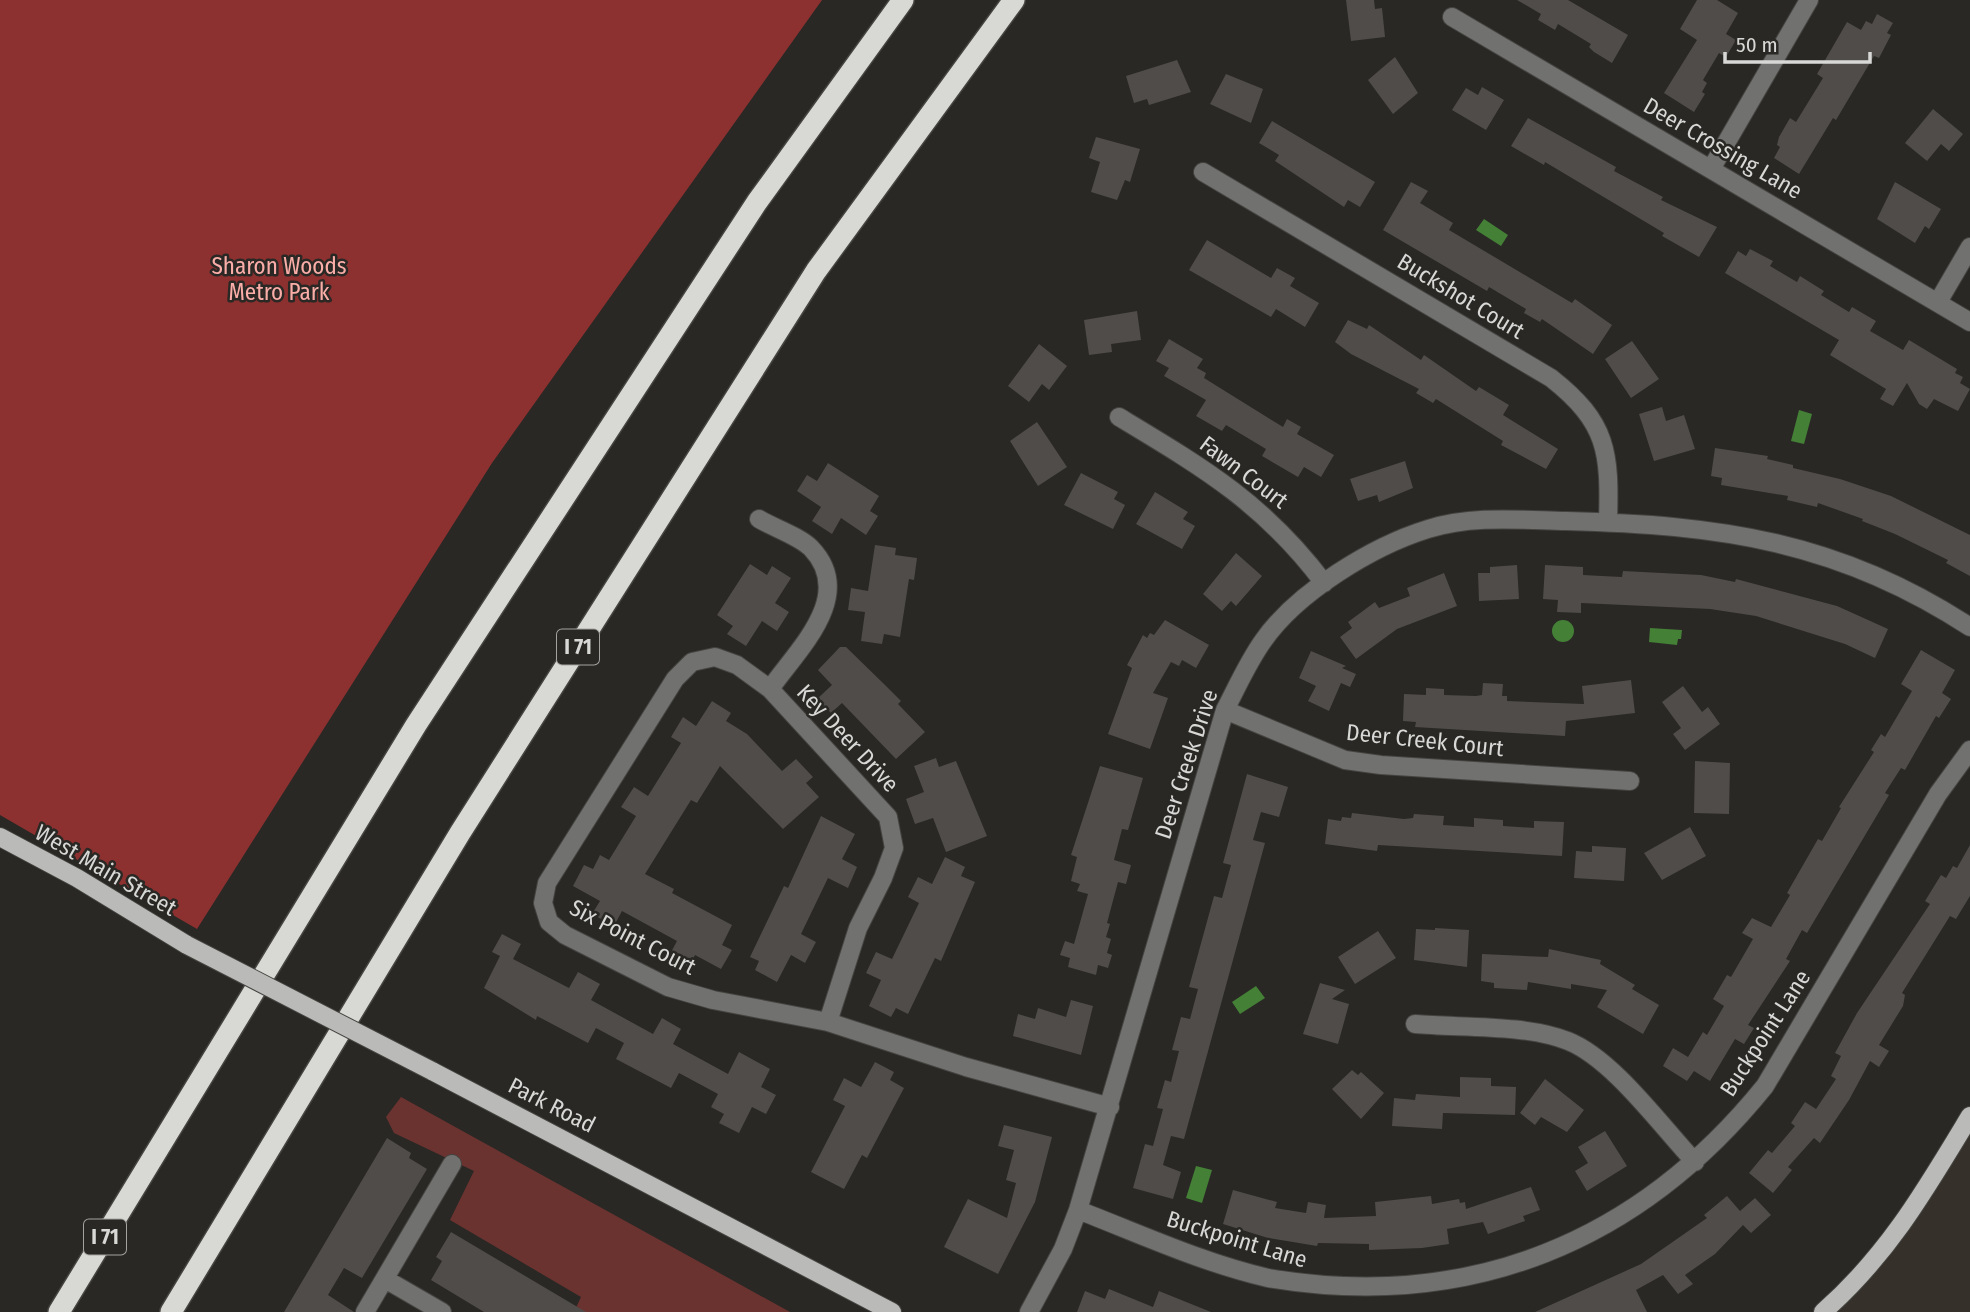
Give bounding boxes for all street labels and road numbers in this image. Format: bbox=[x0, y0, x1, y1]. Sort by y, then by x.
street label: Deer Crossing Lane bbox=[1639, 91, 1807, 205]
street label: Buckshot Court bbox=[1393, 247, 1530, 345]
street label: Fawn Court bbox=[1194, 430, 1294, 515]
road number: I 71 bbox=[557, 630, 599, 664]
street label: Key Deer Drive bbox=[791, 678, 905, 798]
street label: Deer Creek Drive bbox=[1149, 686, 1223, 842]
street label: Deer Creek Court bbox=[1345, 718, 1505, 762]
street label: West Main Street bbox=[30, 818, 182, 922]
street label: Six Point Court bbox=[565, 893, 701, 981]
street label: Buckpoint Lane bbox=[1714, 965, 1816, 1101]
street label: Park Road bbox=[504, 1071, 600, 1139]
street label: Buckpoint Lane bbox=[1164, 1204, 1310, 1274]
road number: I 71 bbox=[84, 1220, 126, 1254]

